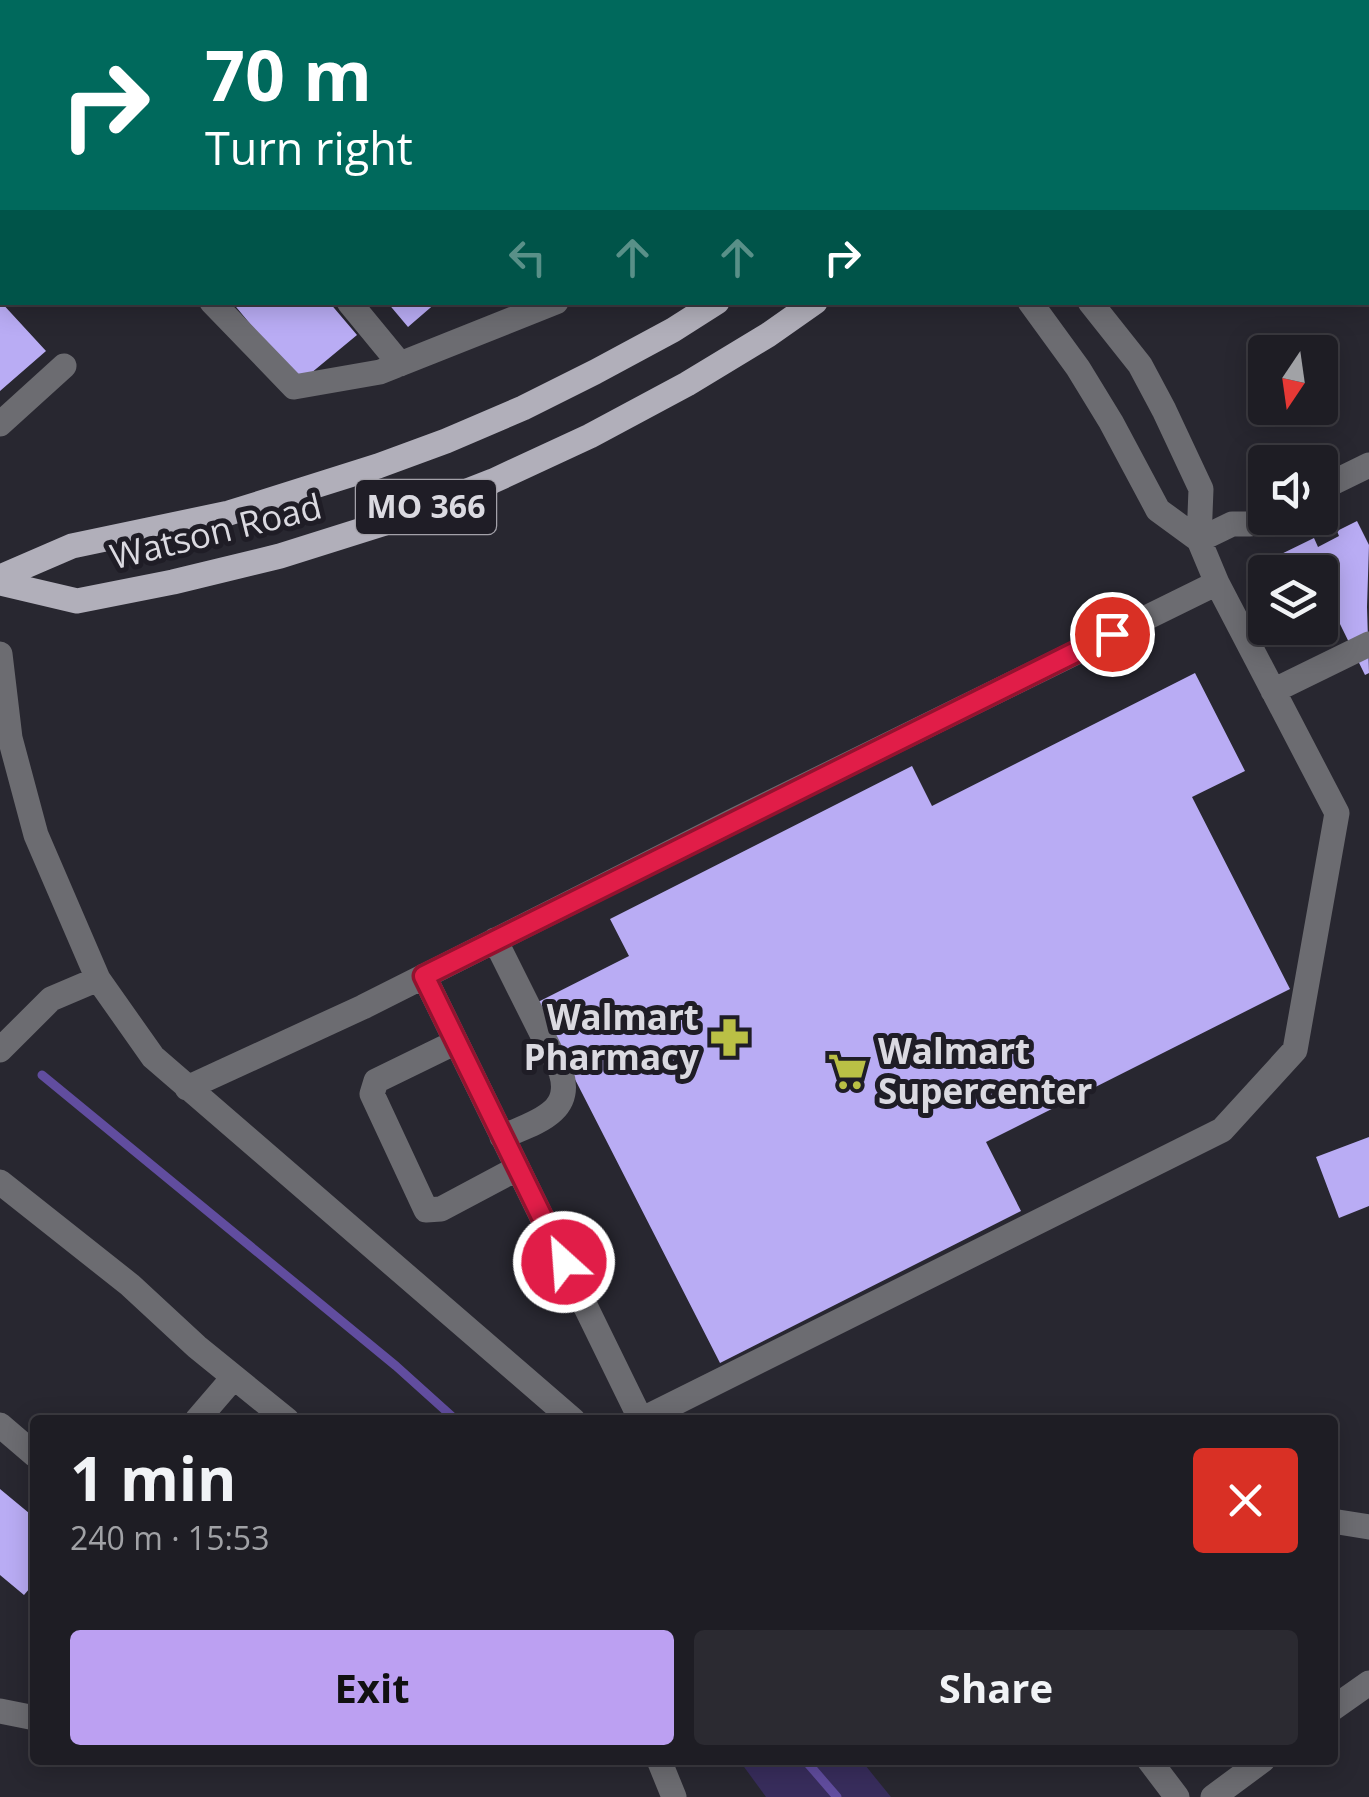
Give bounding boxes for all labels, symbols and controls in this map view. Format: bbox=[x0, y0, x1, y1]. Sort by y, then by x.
text: 70 m bbox=[205, 26, 372, 122]
icon: right bbox=[40, 40, 170, 170]
text: Turn right bbox=[205, 117, 413, 178]
icon: left bbox=[500, 230, 555, 285]
icon: ahead bbox=[605, 230, 660, 285]
icon: ahead bbox=[710, 230, 765, 285]
icon: right bbox=[815, 230, 870, 285]
north arrow bbox=[1248, 335, 1338, 425]
map controls bbox=[1248, 335, 1338, 645]
button: sound bbox=[1248, 445, 1338, 535]
road number: MO 366 bbox=[356, 480, 496, 534]
street label: Watson Road bbox=[105, 482, 326, 579]
button: layers bbox=[1248, 555, 1338, 645]
pin bbox=[1070, 592, 1155, 677]
icon: arrive bbox=[1085, 607, 1140, 662]
place label: Walmart Pharmacy bbox=[524, 993, 699, 1080]
pharmacy icon: Walmart Pharmacy bbox=[708, 1017, 750, 1059]
place label: Walmart Supercenter bbox=[878, 1027, 1093, 1114]
supermarket icon: Walmart Supercenter bbox=[827, 1051, 869, 1093]
position arrow bbox=[512, 1210, 616, 1314]
text: 1 min bbox=[70, 1437, 237, 1519]
button: close bbox=[1193, 1448, 1298, 1553]
text: 240 m · 15:53 bbox=[70, 1516, 269, 1559]
button: Exit bbox=[70, 1630, 674, 1745]
button: Share bbox=[694, 1630, 1298, 1745]

